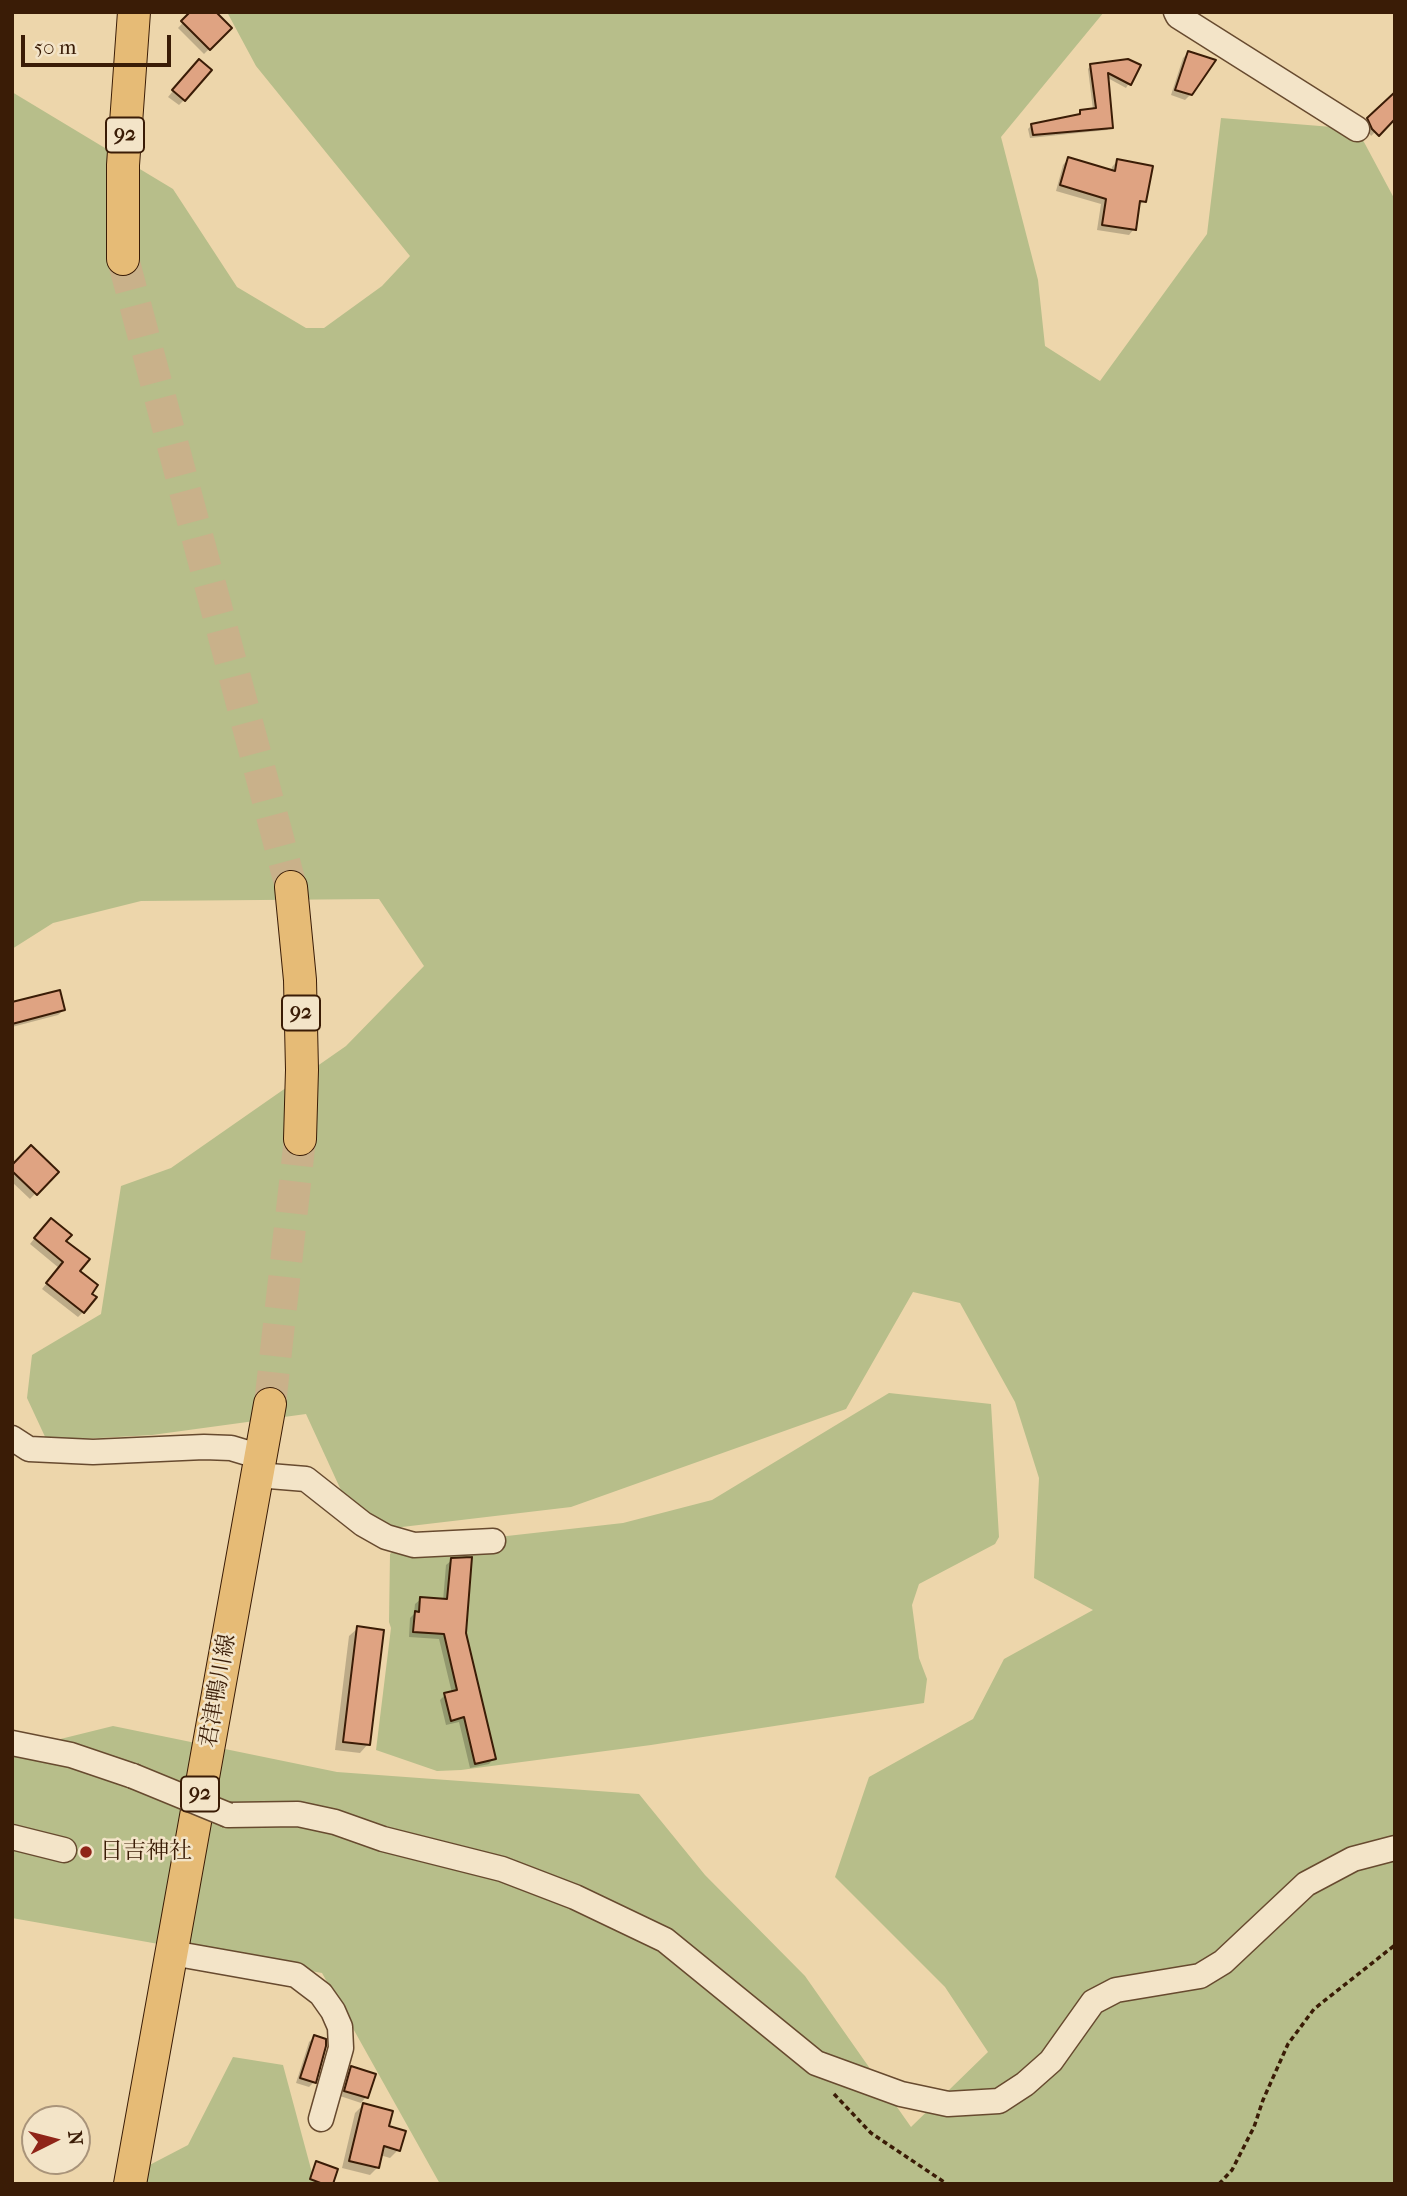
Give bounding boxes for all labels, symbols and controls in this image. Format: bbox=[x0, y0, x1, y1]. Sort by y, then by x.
scale bar bbox=[24, 21, 175, 65]
text: 50 m bbox=[34, 35, 77, 59]
road number: 92 bbox=[106, 118, 144, 152]
road number: 92 bbox=[282, 996, 320, 1030]
street label: 君津鴨川線 bbox=[195, 1632, 243, 1750]
road number: 92 bbox=[181, 1776, 219, 1812]
place label: 日吉神社 bbox=[100, 1838, 192, 1866]
marker: 日吉神社 bbox=[78, 1844, 94, 1860]
north arrow bbox=[21, 2105, 91, 2175]
text: N bbox=[63, 2130, 87, 2146]

